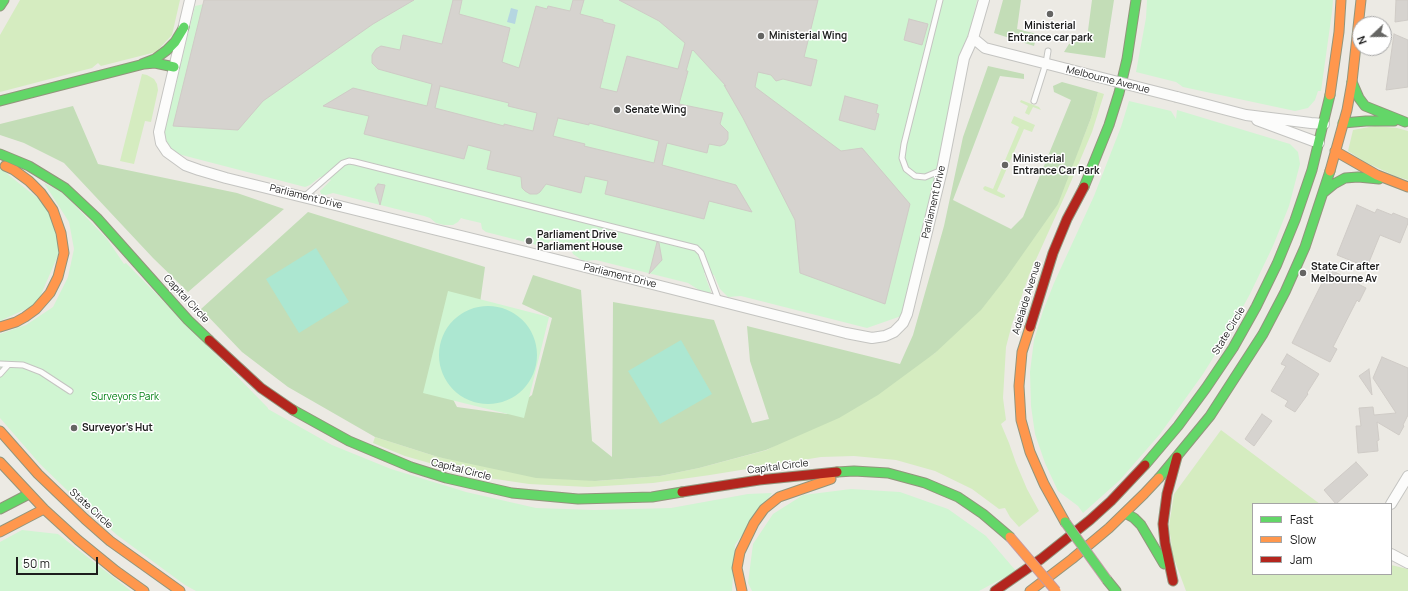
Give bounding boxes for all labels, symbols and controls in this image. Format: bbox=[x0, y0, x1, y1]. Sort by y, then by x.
marker: Ministerial Entrance car park bbox=[1045, 9, 1055, 19]
north arrow bbox=[1352, 16, 1392, 56]
place label: Ministerial Entrance car park bbox=[1008, 20, 1092, 44]
place label: Ministerial Wing bbox=[769, 30, 847, 42]
marker: Ministerial Wing bbox=[756, 31, 766, 41]
text: N bbox=[1353, 34, 1370, 47]
street label: Melbourne Avenue bbox=[1065, 64, 1151, 96]
place label: Senate Wing bbox=[625, 104, 686, 116]
marker: Senate Wing bbox=[612, 105, 622, 115]
place label: Ministerial Entrance Car Park bbox=[1013, 153, 1099, 176]
marker: Ministerial Entrance Car Park bbox=[1000, 160, 1010, 170]
street label: Parliament Drive bbox=[920, 164, 948, 240]
street label: Parliament Drive bbox=[268, 182, 344, 212]
place label: Parliament Drive Parliament House bbox=[537, 229, 623, 252]
marker: Parliament Drive Parliament House bbox=[524, 236, 534, 246]
street label: Adelaide Avenue bbox=[1010, 260, 1044, 336]
street label: Parliament Drive bbox=[582, 261, 658, 291]
place label: State Cir after Melbourne Av bbox=[1311, 261, 1380, 284]
marker: State Cir after Melbourne Av bbox=[1298, 268, 1308, 278]
street label: Capital Circle bbox=[161, 272, 211, 326]
street label: State Circle bbox=[1210, 305, 1248, 357]
park label: Surveyors Park bbox=[91, 391, 159, 403]
place label: Surveyor’s Hut bbox=[82, 422, 153, 434]
marker: Surveyor’s Hut bbox=[69, 423, 79, 433]
street label: Capital Circle bbox=[430, 457, 492, 483]
street label: Capital Circle bbox=[747, 457, 809, 477]
street label: State Circle bbox=[67, 486, 115, 532]
legend bbox=[1252, 503, 1392, 575]
text: Fast bbox=[1290, 511, 1314, 528]
text: Slow bbox=[1290, 531, 1316, 548]
scale bar bbox=[18, 549, 100, 575]
text: Jam bbox=[1290, 551, 1312, 568]
text: 50 m bbox=[23, 555, 50, 572]

